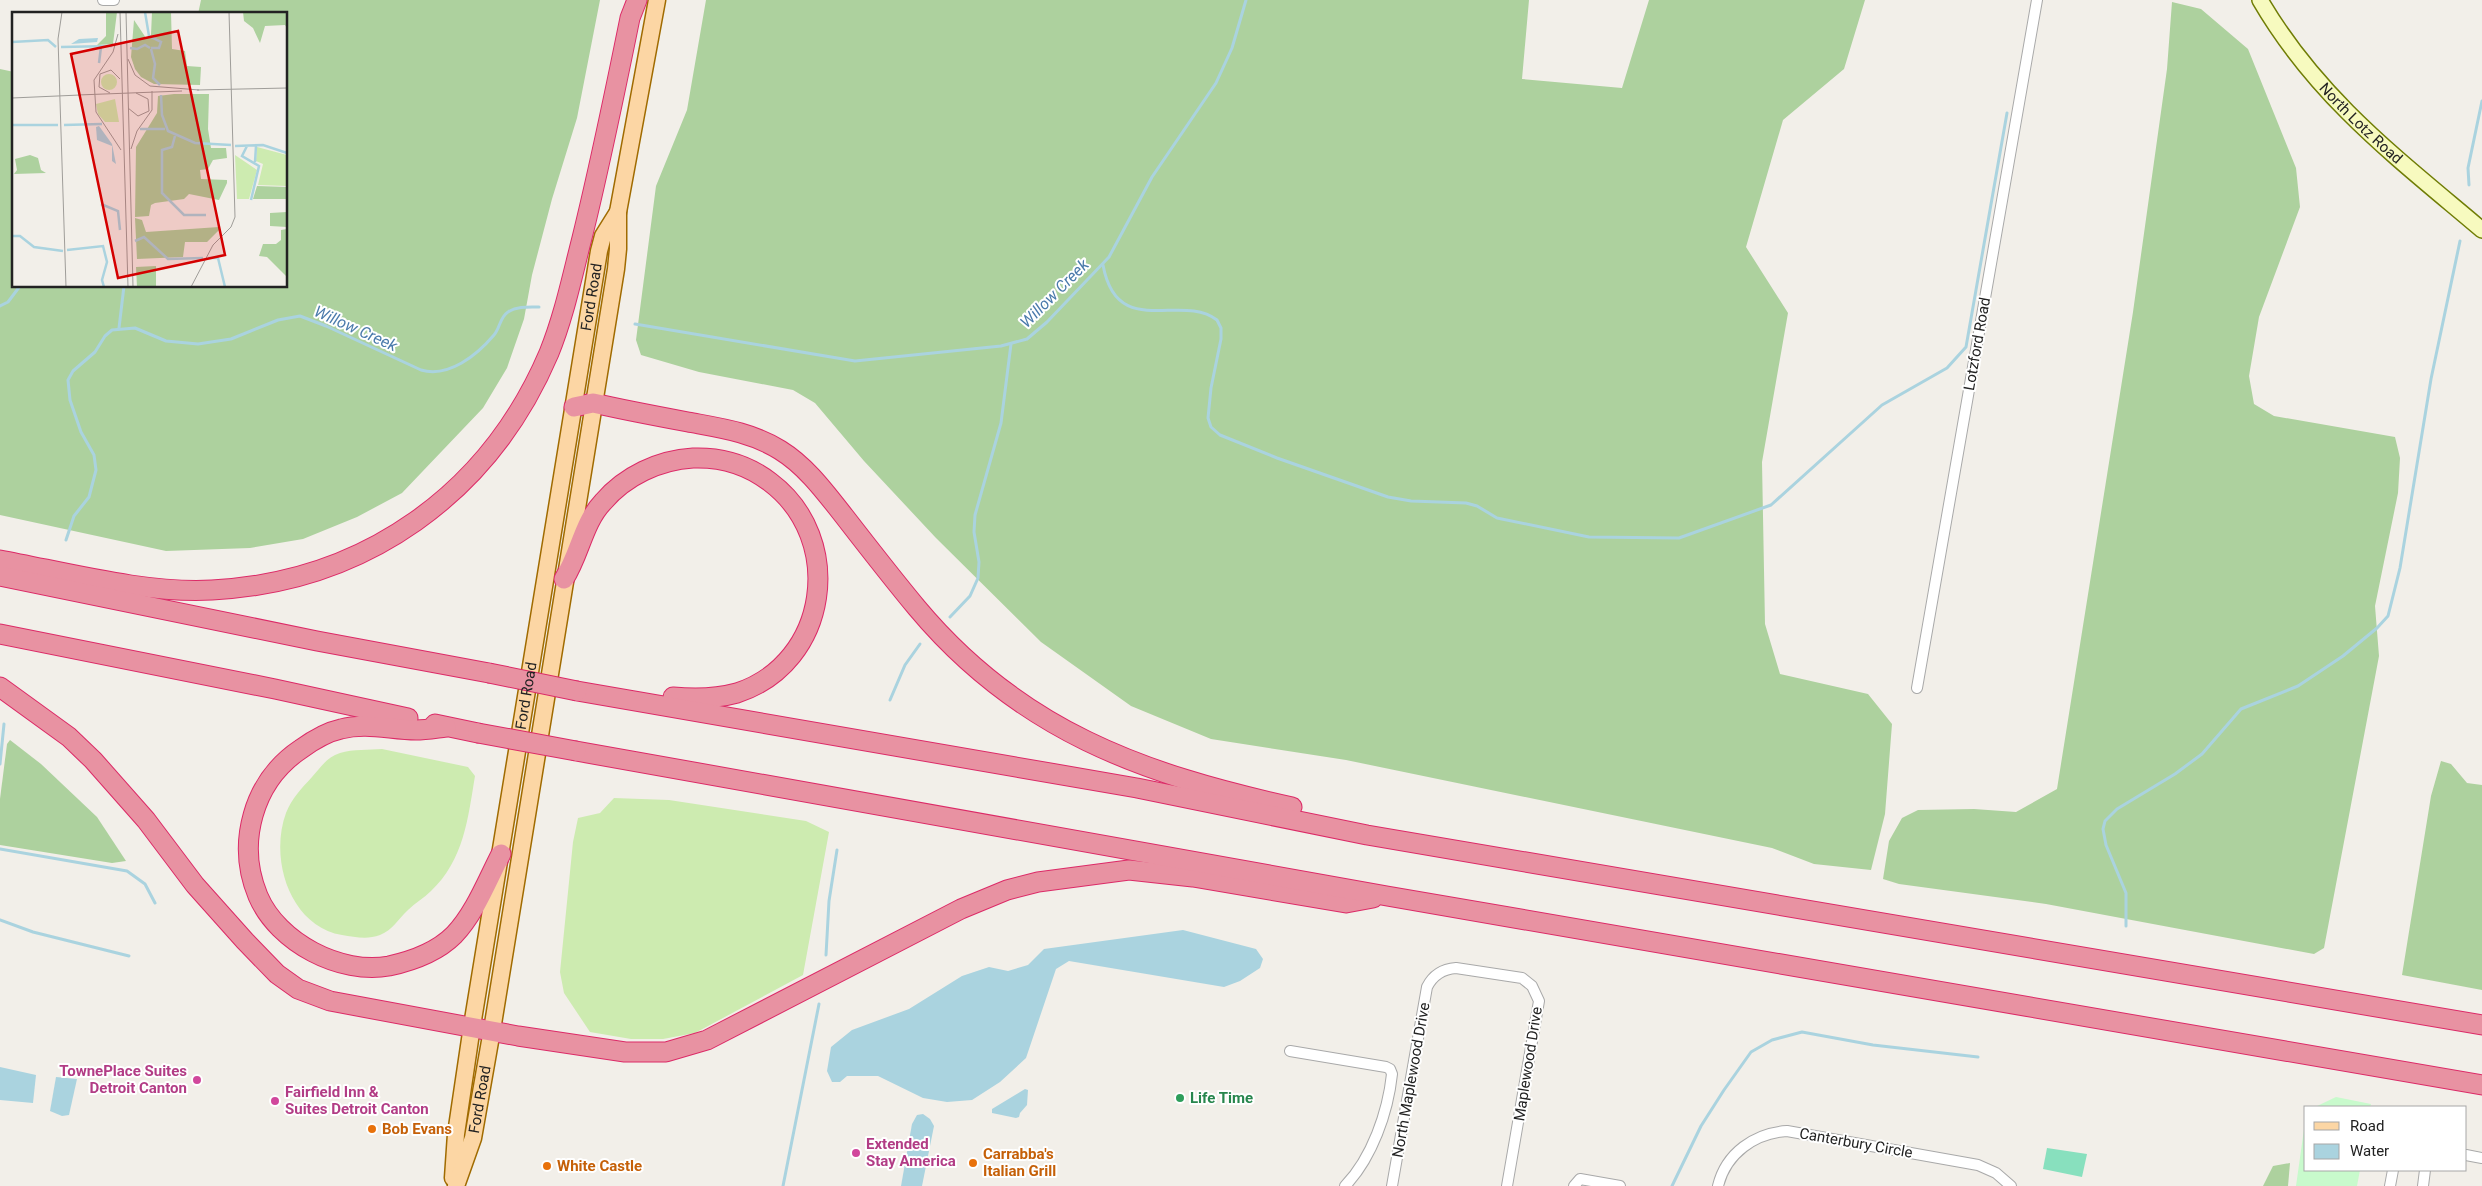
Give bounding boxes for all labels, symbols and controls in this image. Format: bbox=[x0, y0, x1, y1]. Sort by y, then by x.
inset map bbox=[12, 12, 288, 288]
street label: North Lotz Road bbox=[2316, 79, 2406, 168]
water label: Willow Creek bbox=[1016, 254, 1093, 332]
street label: Ford Road bbox=[577, 262, 606, 332]
street label: Lotzford Road bbox=[1960, 296, 1994, 392]
water label: Willow Creek bbox=[311, 302, 401, 356]
street label: Ford Road bbox=[512, 661, 541, 731]
street label: North Maplewood Drive bbox=[1388, 1001, 1434, 1159]
street label: Maplewood Drive bbox=[1510, 1005, 1546, 1122]
place label: TownePlace Suites Detroit Canton bbox=[59, 1062, 187, 1097]
street label: Ford Road bbox=[465, 1064, 495, 1135]
marker: TownePlace Suites Detroit Canton bbox=[191, 1074, 203, 1086]
place label: Fairfield Inn & Suites Detroit Canton bbox=[285, 1083, 429, 1118]
place label: Life Time bbox=[1190, 1089, 1253, 1107]
marker: Life Time bbox=[1174, 1092, 1186, 1104]
marker: Fairfield Inn & Suites Detroit Canton bbox=[269, 1095, 281, 1107]
legend bbox=[2304, 1106, 2467, 1171]
text: Road bbox=[2350, 1117, 2384, 1135]
place label: Bob Evans bbox=[382, 1120, 452, 1138]
marker: Bob Evans bbox=[366, 1123, 378, 1135]
street label: Canterbury Circle bbox=[1798, 1124, 1914, 1162]
place label: Extended Stay America bbox=[866, 1135, 956, 1170]
text: Water bbox=[2350, 1142, 2389, 1160]
place label: Carrabba's Italian Grill bbox=[983, 1145, 1056, 1180]
marker: Extended Stay America bbox=[850, 1147, 862, 1159]
place label: White Castle bbox=[557, 1157, 642, 1175]
marker: Carrabba's Italian Grill bbox=[967, 1157, 979, 1169]
marker: White Castle bbox=[541, 1160, 553, 1172]

